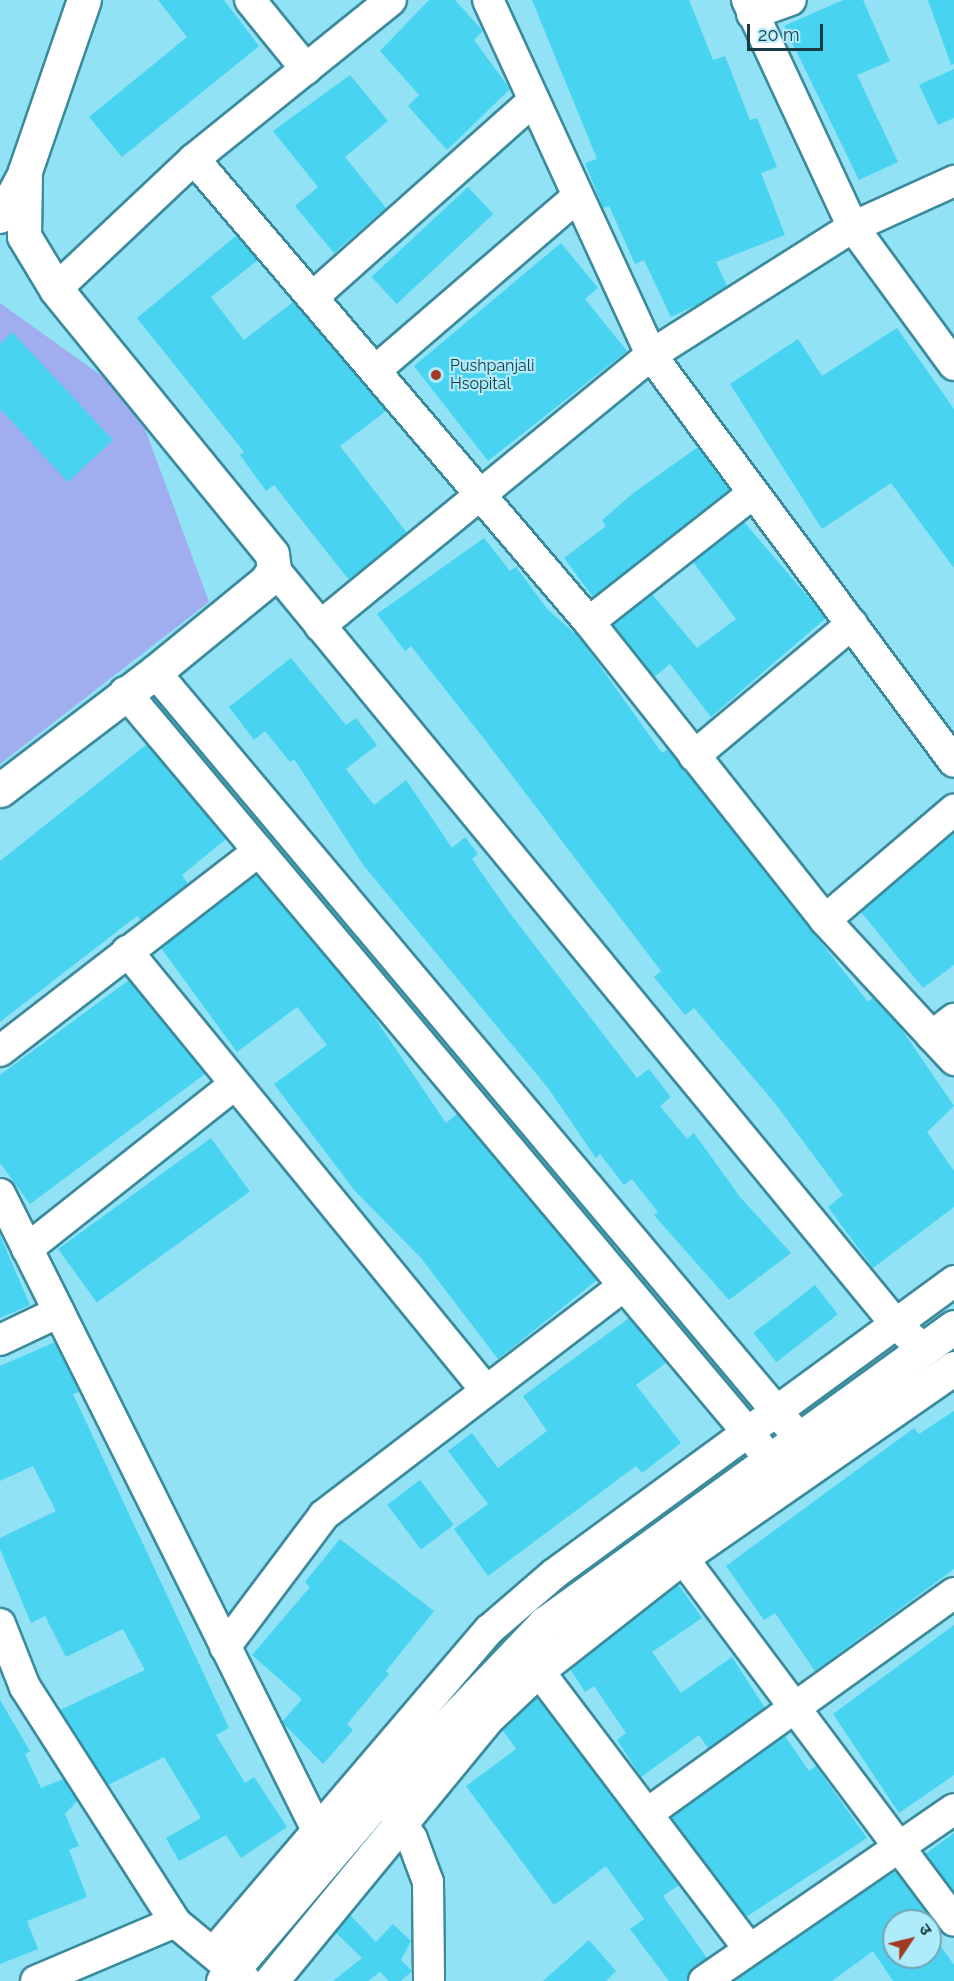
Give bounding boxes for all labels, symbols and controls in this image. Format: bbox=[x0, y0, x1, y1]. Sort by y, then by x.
scale bar bbox=[750, 12, 826, 50]
text: 20 m bbox=[758, 24, 800, 45]
place label: Pushpanjali Hsopital bbox=[450, 356, 535, 394]
marker: Pushpanjali Hsopital bbox=[427, 366, 445, 384]
north arrow bbox=[882, 1909, 942, 1969]
text: उ bbox=[915, 1920, 936, 1939]

